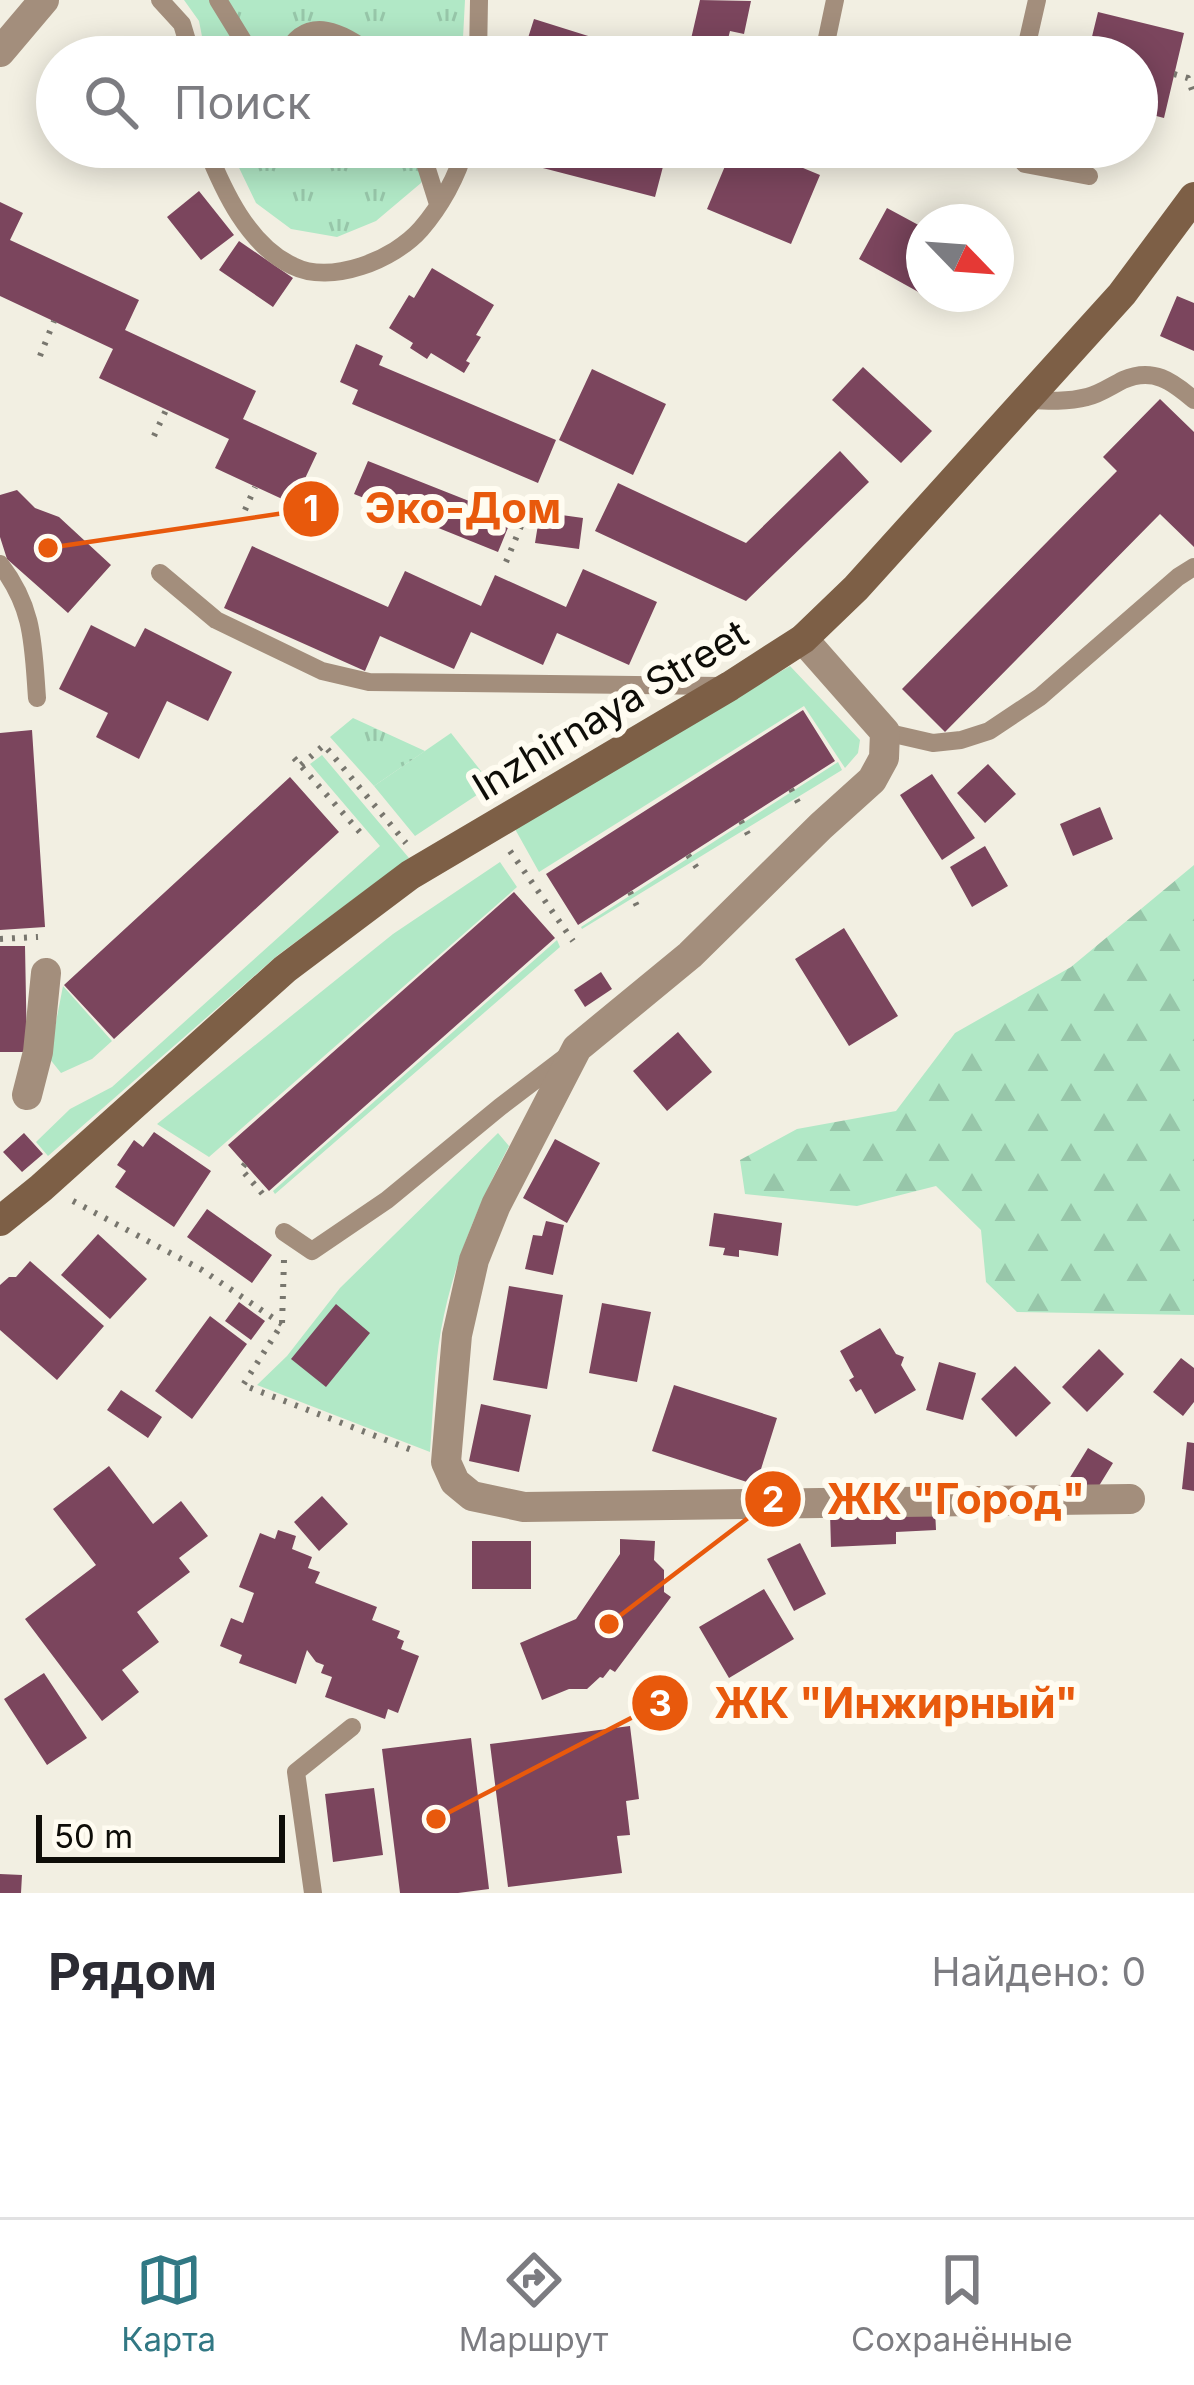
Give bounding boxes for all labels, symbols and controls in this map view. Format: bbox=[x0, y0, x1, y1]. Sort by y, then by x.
search box bbox=[36, 36, 1158, 168]
icon: search bbox=[78, 69, 144, 135]
text: Поиск bbox=[174, 75, 311, 130]
north arrow bbox=[906, 204, 1014, 312]
callout: Эко-Дом bbox=[281, 470, 585, 548]
text: Эко-Дом bbox=[365, 482, 561, 533]
text: 1 bbox=[303, 486, 319, 530]
street label: Inzhirnaya Street bbox=[464, 609, 756, 810]
callout: ЖК "Город" bbox=[743, 1460, 1110, 1538]
text: ЖК "Город" bbox=[827, 1473, 1085, 1524]
text: 2 bbox=[762, 1477, 784, 1521]
callout: ЖК "Инжирный" bbox=[630, 1664, 1102, 1742]
text: ЖК "Инжирный" bbox=[714, 1677, 1078, 1728]
text: 3 bbox=[648, 1681, 672, 1725]
scale bar bbox=[36, 1809, 285, 1862]
text: 50 m bbox=[54, 1816, 133, 1856]
text: Рядом bbox=[48, 1941, 217, 2002]
text: Найдено: 0 bbox=[932, 1948, 1146, 1995]
tab: Карта bbox=[121, 2247, 216, 2359]
tab: Маршрут bbox=[459, 2247, 608, 2359]
tab: Сохранённые bbox=[851, 2247, 1073, 2359]

